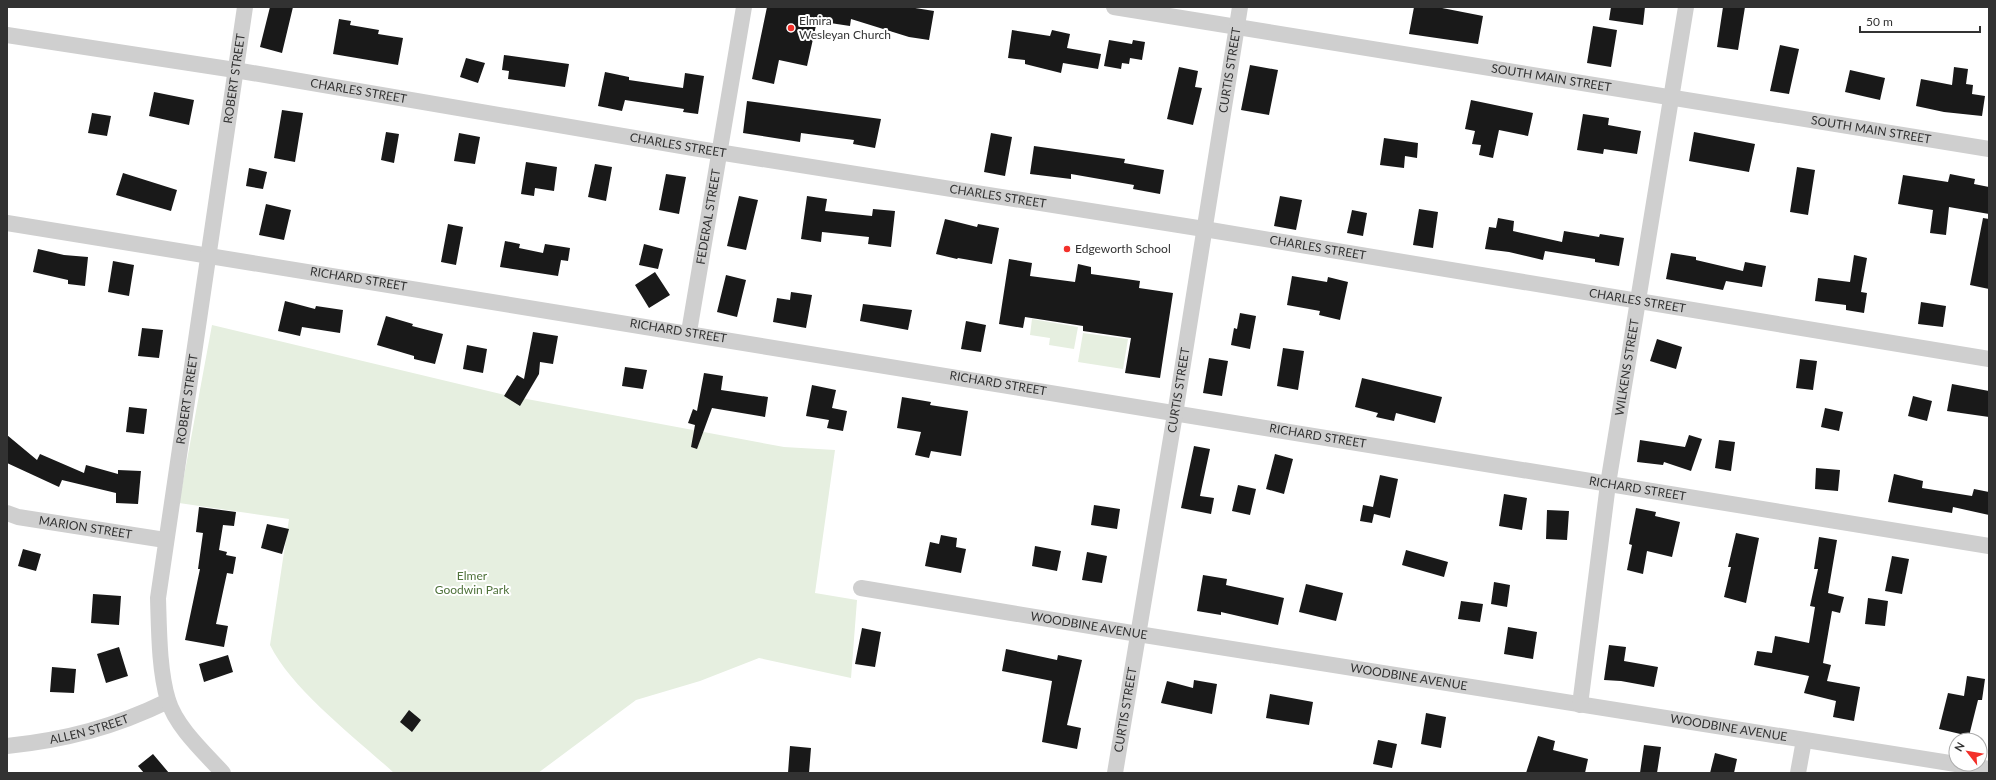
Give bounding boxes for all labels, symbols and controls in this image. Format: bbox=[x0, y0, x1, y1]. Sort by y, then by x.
scale bar bbox=[1860, 8, 1980, 34]
place label: Elmira Wesleyan Church bbox=[799, 13, 891, 42]
text: 50 m bbox=[1866, 14, 1893, 29]
marker: Elmira Wesleyan Church bbox=[786, 23, 796, 33]
street label: CURTIS STREET bbox=[1215, 26, 1244, 114]
street label: ROBERT STREET bbox=[220, 32, 248, 125]
street label: SOUTH MAIN STREET bbox=[1490, 60, 1612, 95]
street label: CHARLES STREET bbox=[309, 75, 408, 106]
street label: SOUTH MAIN STREET bbox=[1810, 112, 1932, 146]
street label: CHARLES STREET bbox=[629, 129, 727, 160]
street label: FEDERAL STREET bbox=[693, 168, 723, 265]
street label: CHARLES STREET bbox=[949, 181, 1047, 211]
street label: CHARLES STREET bbox=[1268, 232, 1367, 263]
place label: Edgeworth School bbox=[1075, 241, 1171, 256]
marker: Edgeworth School bbox=[1062, 244, 1072, 254]
street label: RICHARD STREET bbox=[309, 263, 408, 294]
street label: CHARLES STREET bbox=[1588, 285, 1687, 316]
street label: RICHARD STREET bbox=[629, 315, 728, 346]
street label: WILKENS STREET bbox=[1611, 318, 1642, 417]
street label: CURTIS STREET bbox=[1164, 346, 1193, 434]
street label: ROBERT STREET bbox=[173, 353, 201, 445]
street label: RICHARD STREET bbox=[949, 368, 1048, 398]
street label: RICHARD STREET bbox=[1268, 420, 1367, 451]
street label: RICHARD STREET bbox=[1588, 473, 1687, 504]
street label: MARION STREET bbox=[38, 512, 133, 542]
park label: Elmer Goodwin Park bbox=[435, 568, 510, 597]
street label: WOODBINE AVENUE bbox=[1029, 608, 1148, 642]
street label: WOODBINE AVENUE bbox=[1349, 660, 1468, 693]
street label: CURTIS STREET bbox=[1111, 666, 1140, 754]
street label: ALLEN STREET bbox=[48, 711, 131, 747]
street label: WOODBINE AVENUE bbox=[1669, 711, 1788, 744]
north arrow bbox=[1948, 732, 1988, 772]
text: N bbox=[1951, 740, 1967, 754]

